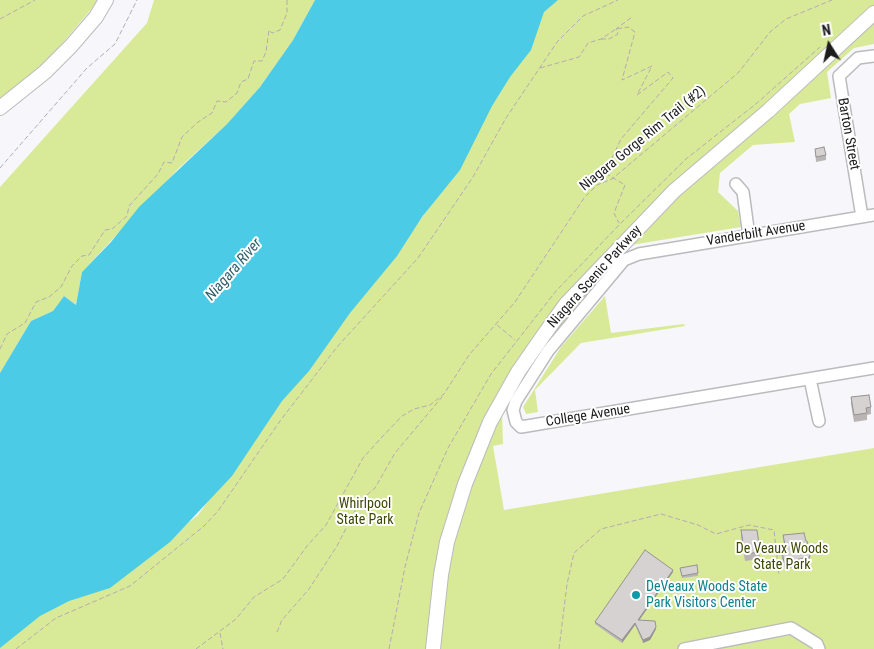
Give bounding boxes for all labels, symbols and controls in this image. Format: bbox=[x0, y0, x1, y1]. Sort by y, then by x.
north arrow bbox=[804, 20, 854, 70]
text: N bbox=[821, 22, 832, 39]
street label: Niagara Gorge Rim Trail (#2) bbox=[577, 83, 709, 195]
street label: Barton Street bbox=[833, 97, 863, 171]
street label: Vanderbilt Avenue bbox=[705, 218, 807, 250]
street label: Niagara Scenic Parkway bbox=[544, 222, 646, 332]
water label: Niagara River bbox=[202, 235, 266, 305]
street label: College Avenue bbox=[545, 401, 631, 431]
park label: Whirlpool State Park bbox=[337, 496, 393, 528]
park label: De Veaux Woods State Park bbox=[736, 541, 828, 574]
place label: DeVeaux Woods State Park Visitors Center bbox=[646, 579, 767, 612]
marker: DeVeaux Woods State Park Visitors Center bbox=[630, 589, 642, 601]

